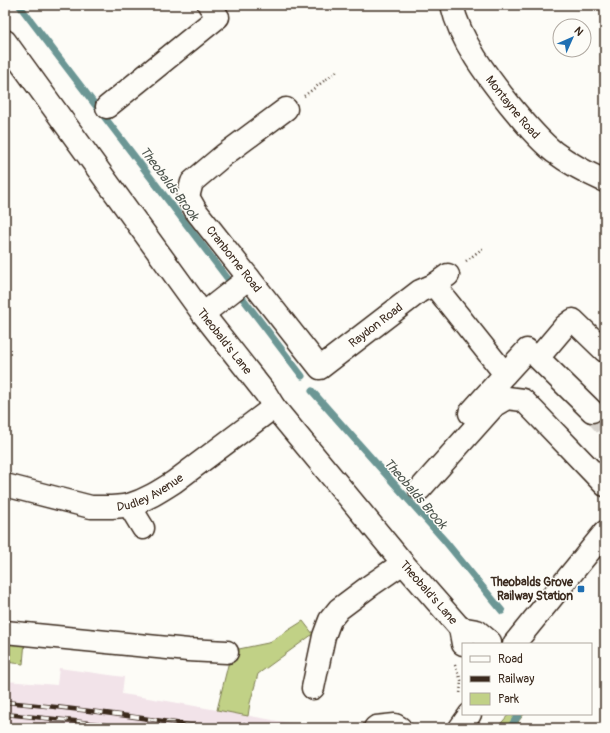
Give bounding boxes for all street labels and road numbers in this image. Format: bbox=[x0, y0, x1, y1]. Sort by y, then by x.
street label: Montayne Road bbox=[482, 73, 543, 142]
street label: Cranborne Road bbox=[203, 223, 265, 296]
street label: Raydon Road bbox=[346, 300, 406, 351]
street label: Theobald's Lane bbox=[193, 306, 255, 378]
street label: Dudley Avenue bbox=[116, 471, 187, 515]
street label: Theobald's Lane bbox=[396, 558, 461, 628]

